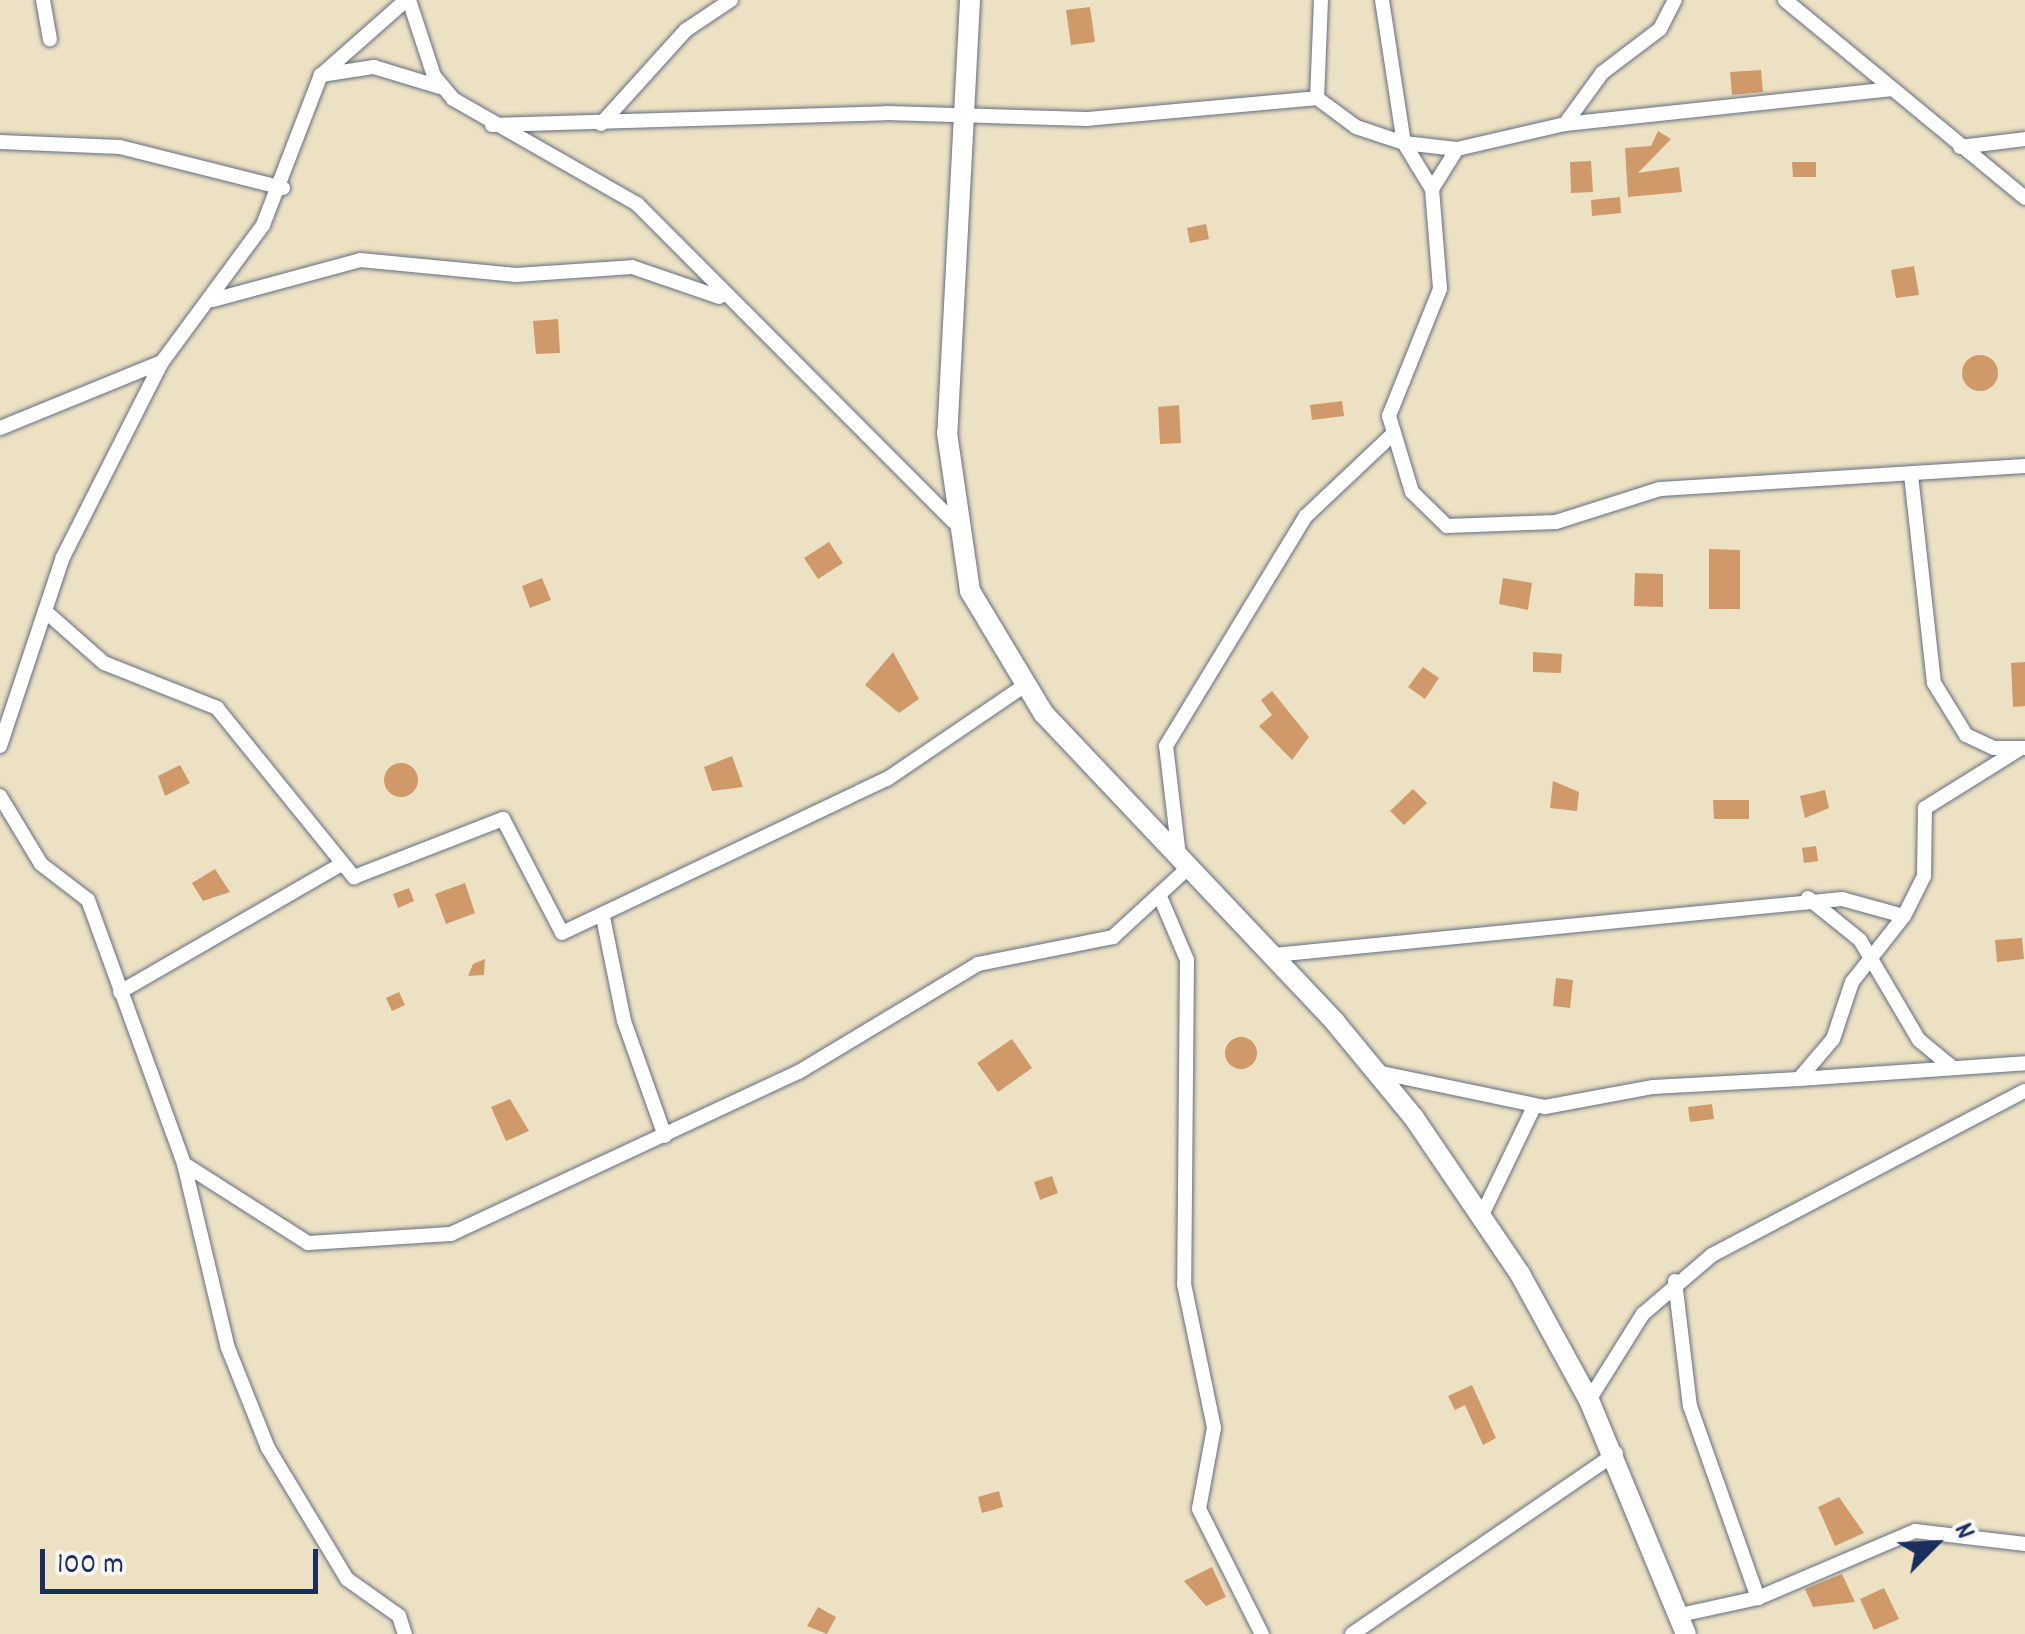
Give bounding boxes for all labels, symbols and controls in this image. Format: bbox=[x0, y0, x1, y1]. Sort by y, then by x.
north arrow bbox=[1885, 1494, 1985, 1594]
text: N bbox=[1941, 1517, 1983, 1546]
scale bar bbox=[45, 1529, 322, 1591]
text: 100 m bbox=[57, 1545, 124, 1588]

